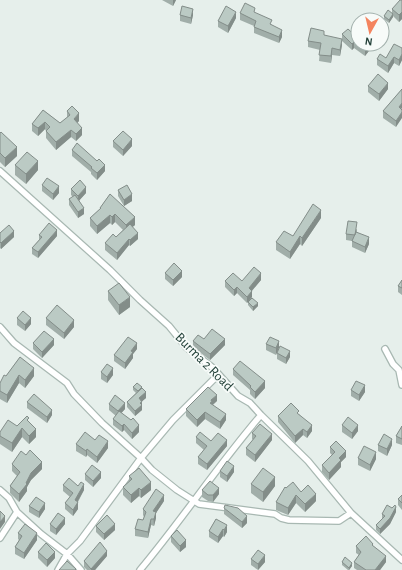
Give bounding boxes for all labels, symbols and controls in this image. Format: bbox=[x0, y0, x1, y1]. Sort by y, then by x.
north arrow bbox=[350, 12, 390, 52]
text: N bbox=[364, 35, 373, 47]
street label: Burma 2 Road bbox=[172, 330, 236, 394]

